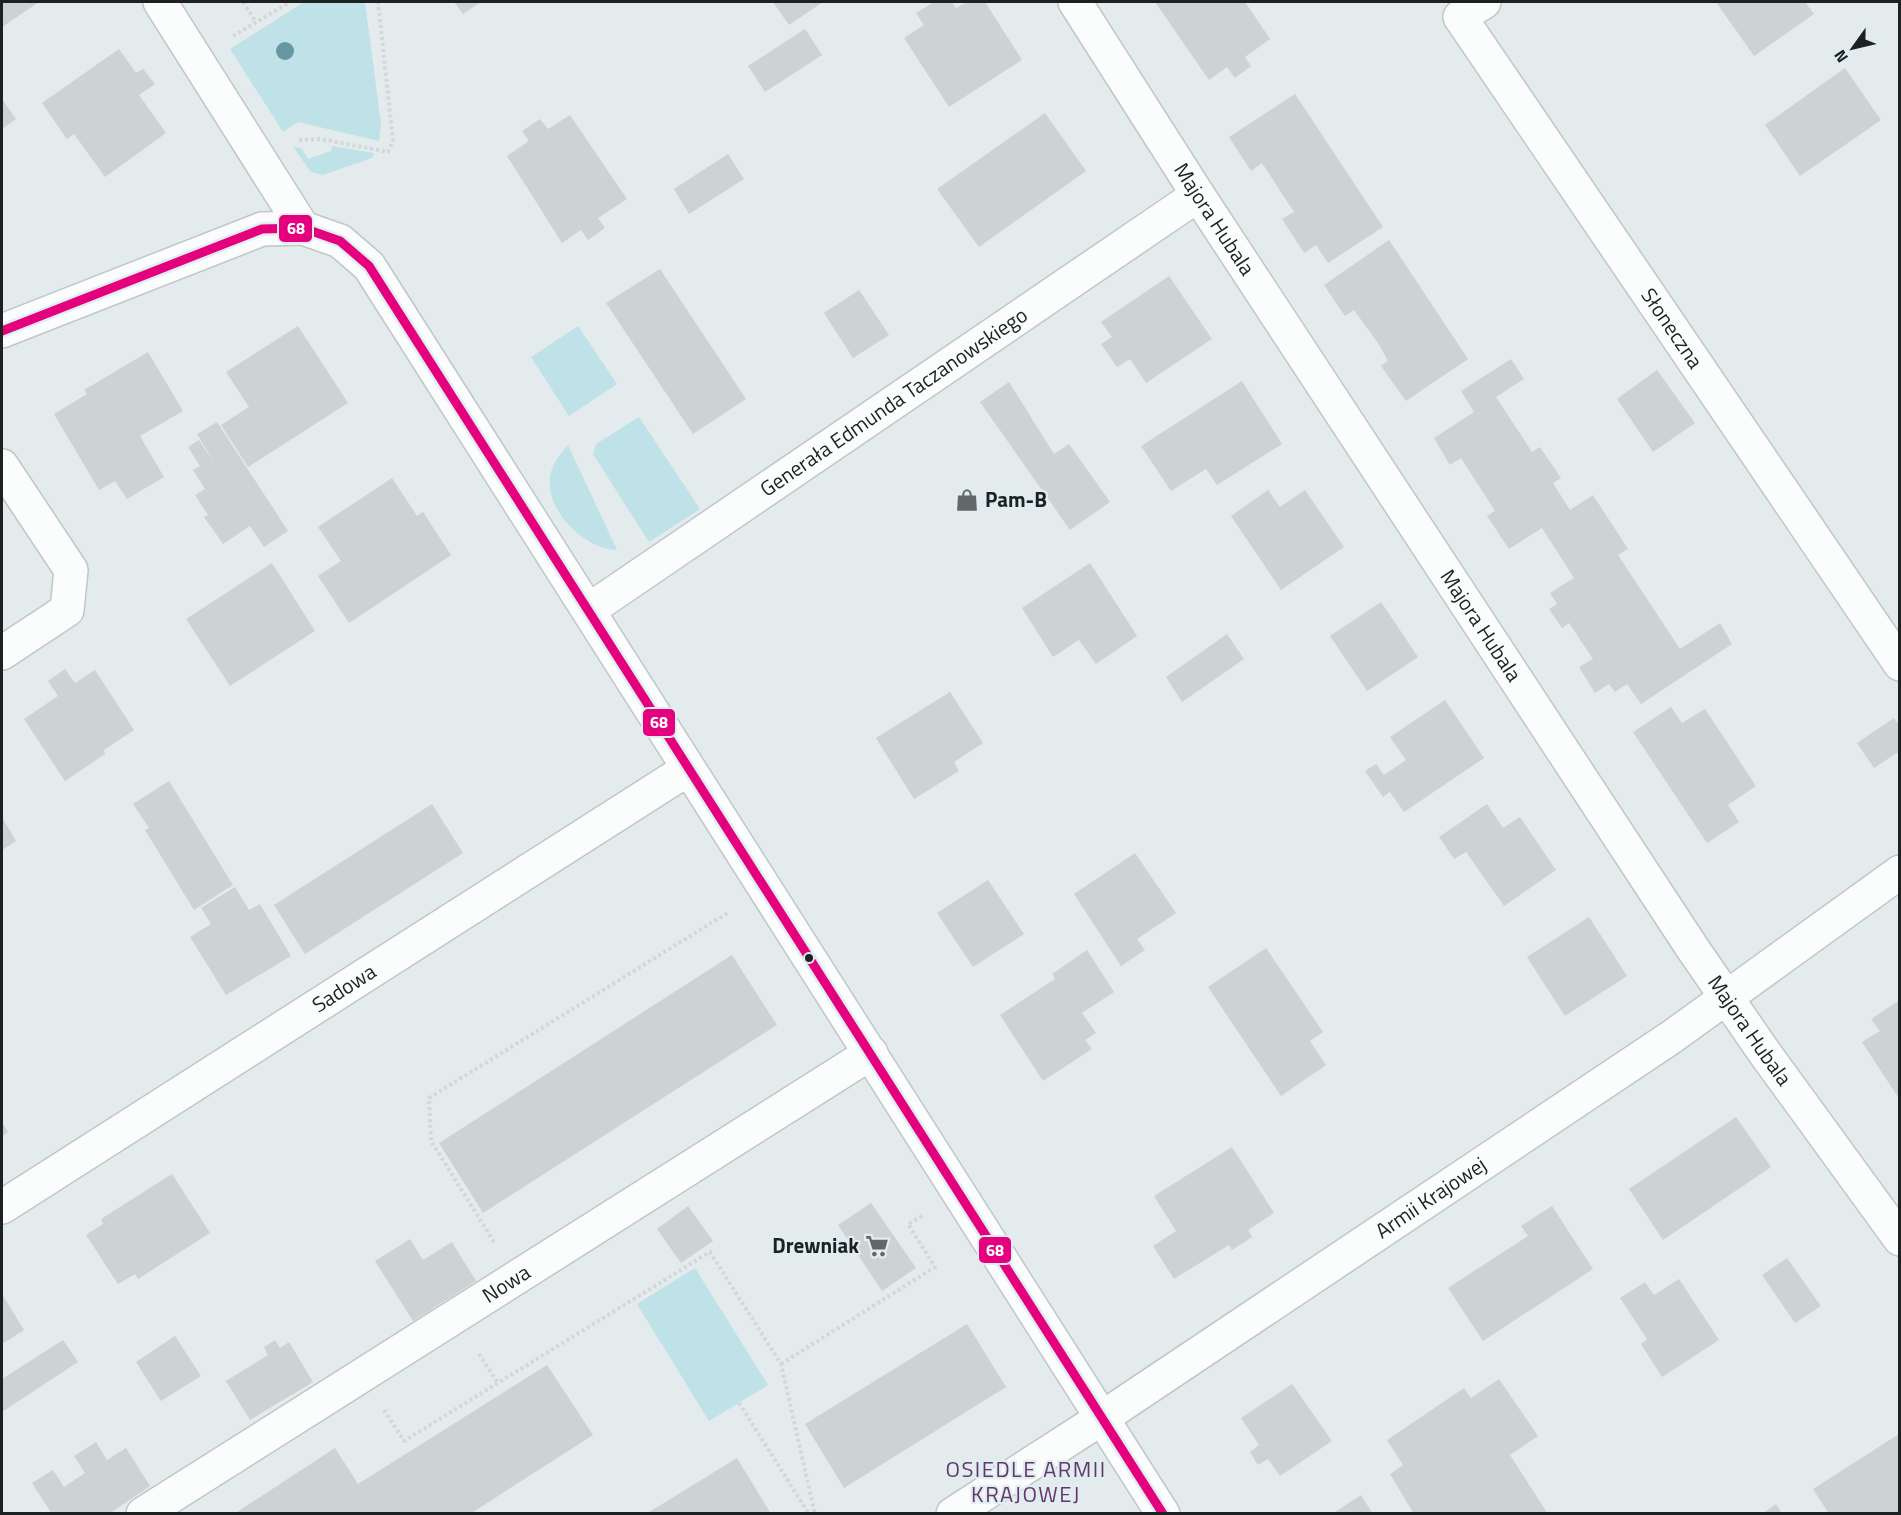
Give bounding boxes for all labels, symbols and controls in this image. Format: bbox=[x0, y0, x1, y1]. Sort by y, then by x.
north arrow bbox=[1823, 18, 1883, 78]
text: N bbox=[1828, 45, 1854, 68]
street label: Majora Hubala bbox=[1166, 156, 1264, 282]
line badge: 68 bbox=[278, 214, 313, 243]
text: 68 bbox=[287, 216, 305, 240]
street label: Słoneczna bbox=[1634, 281, 1712, 375]
street label: Generała Edmunda Taczanowskiego bbox=[753, 299, 1034, 504]
place label: Pam-B bbox=[985, 483, 1047, 515]
shop icon: Pam-B bbox=[954, 487, 980, 513]
street label: Majora Hubala bbox=[1433, 563, 1530, 688]
line badge: 68 bbox=[642, 708, 676, 737]
text: 68 bbox=[650, 710, 668, 734]
unlabelled marker bbox=[803, 952, 815, 964]
street label: Sadowa bbox=[305, 955, 382, 1020]
street label: Majora Hubala bbox=[1700, 968, 1801, 1092]
street label: Armii Krajowej bbox=[1368, 1148, 1492, 1246]
place label: Drewniak bbox=[772, 1229, 859, 1261]
supermarket icon: Drewniak bbox=[864, 1233, 890, 1259]
line badge: 68 bbox=[978, 1236, 1012, 1264]
text: 68 bbox=[986, 1238, 1004, 1262]
street label: Nowa bbox=[475, 1256, 536, 1310]
district label: OSIEDLE ARMII KRAJOWEJ bbox=[945, 1452, 1107, 1511]

